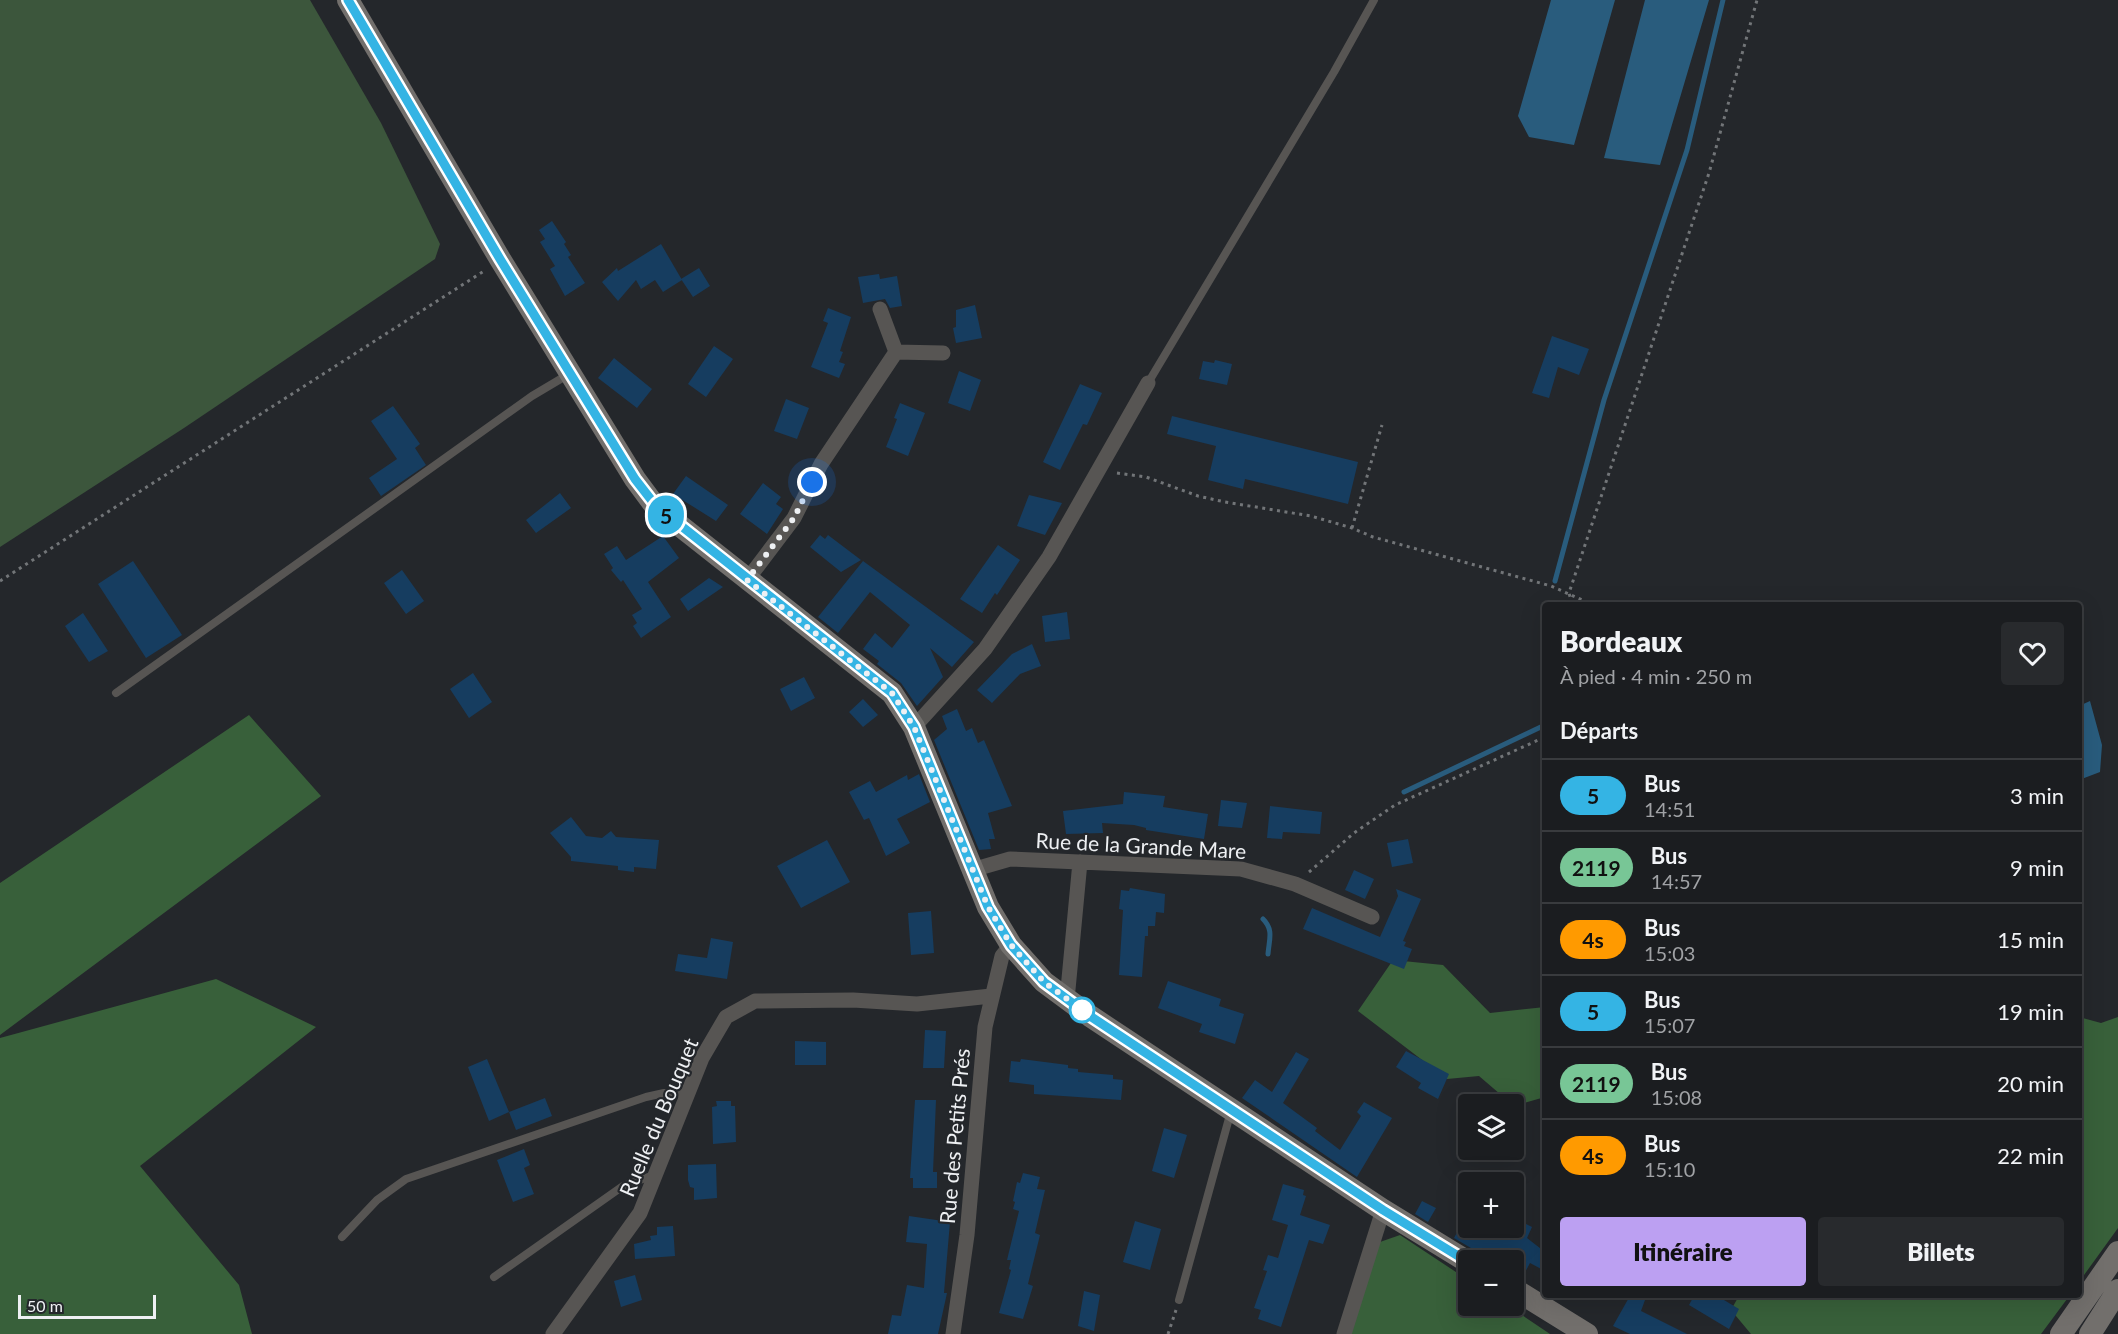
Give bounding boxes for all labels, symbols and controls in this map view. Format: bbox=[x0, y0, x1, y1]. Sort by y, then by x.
your location bbox=[797, 467, 827, 497]
line badge: 5 bbox=[646, 496, 686, 534]
text: 5 bbox=[660, 503, 672, 528]
button: heart bbox=[2001, 622, 2064, 685]
text: Bordeaux bbox=[1560, 624, 1682, 658]
text: À pied · 4 min · 250 m bbox=[1560, 664, 1752, 688]
text: Départs bbox=[1560, 717, 1638, 744]
text: Bus bbox=[1644, 770, 1680, 797]
text: 3 min bbox=[2010, 782, 2064, 809]
text: 5 bbox=[1587, 783, 1599, 808]
text: 14:51 bbox=[1644, 797, 1695, 821]
street label: Rue de la Grande Mare bbox=[1035, 827, 1247, 863]
text: Bus bbox=[1651, 842, 1687, 869]
text: 9 min bbox=[2010, 854, 2064, 881]
text: 2119 bbox=[1572, 855, 1621, 880]
text: 14:57 bbox=[1651, 869, 1702, 893]
text: Bus bbox=[1644, 914, 1680, 941]
text: 15 min bbox=[1997, 926, 2064, 953]
text: 4s bbox=[1582, 927, 1604, 952]
text: 15:03 bbox=[1644, 941, 1695, 965]
text: Bus bbox=[1644, 986, 1680, 1013]
unlabelled marker bbox=[1069, 997, 1095, 1023]
text: 19 min bbox=[1997, 998, 2064, 1025]
text: 5 bbox=[1587, 999, 1599, 1024]
text: 15:07 bbox=[1644, 1013, 1695, 1037]
street label: Ruelle du Bouquet bbox=[613, 1034, 703, 1200]
street label: Rue des Petits Prés bbox=[934, 1047, 974, 1225]
text: Bus bbox=[1651, 1058, 1687, 1085]
text: 20 min bbox=[1997, 1070, 2064, 1097]
text: 2119 bbox=[1572, 1071, 1621, 1096]
text: 15:08 bbox=[1651, 1085, 1702, 1109]
map controls bbox=[1458, 1094, 1524, 1316]
button: layers bbox=[1458, 1094, 1524, 1160]
text: Bus bbox=[1644, 1130, 1680, 1157]
text: 22 min bbox=[1997, 1142, 2064, 1169]
text: 4s bbox=[1582, 1143, 1604, 1168]
text: 15:10 bbox=[1644, 1157, 1695, 1181]
button: + bbox=[1458, 1172, 1524, 1238]
button: Itinéraire bbox=[1560, 1217, 1806, 1286]
button: Billets bbox=[1818, 1217, 2064, 1286]
button: − bbox=[1458, 1250, 1524, 1316]
scale bar bbox=[18, 1292, 156, 1320]
text: 50 m bbox=[27, 1296, 63, 1315]

